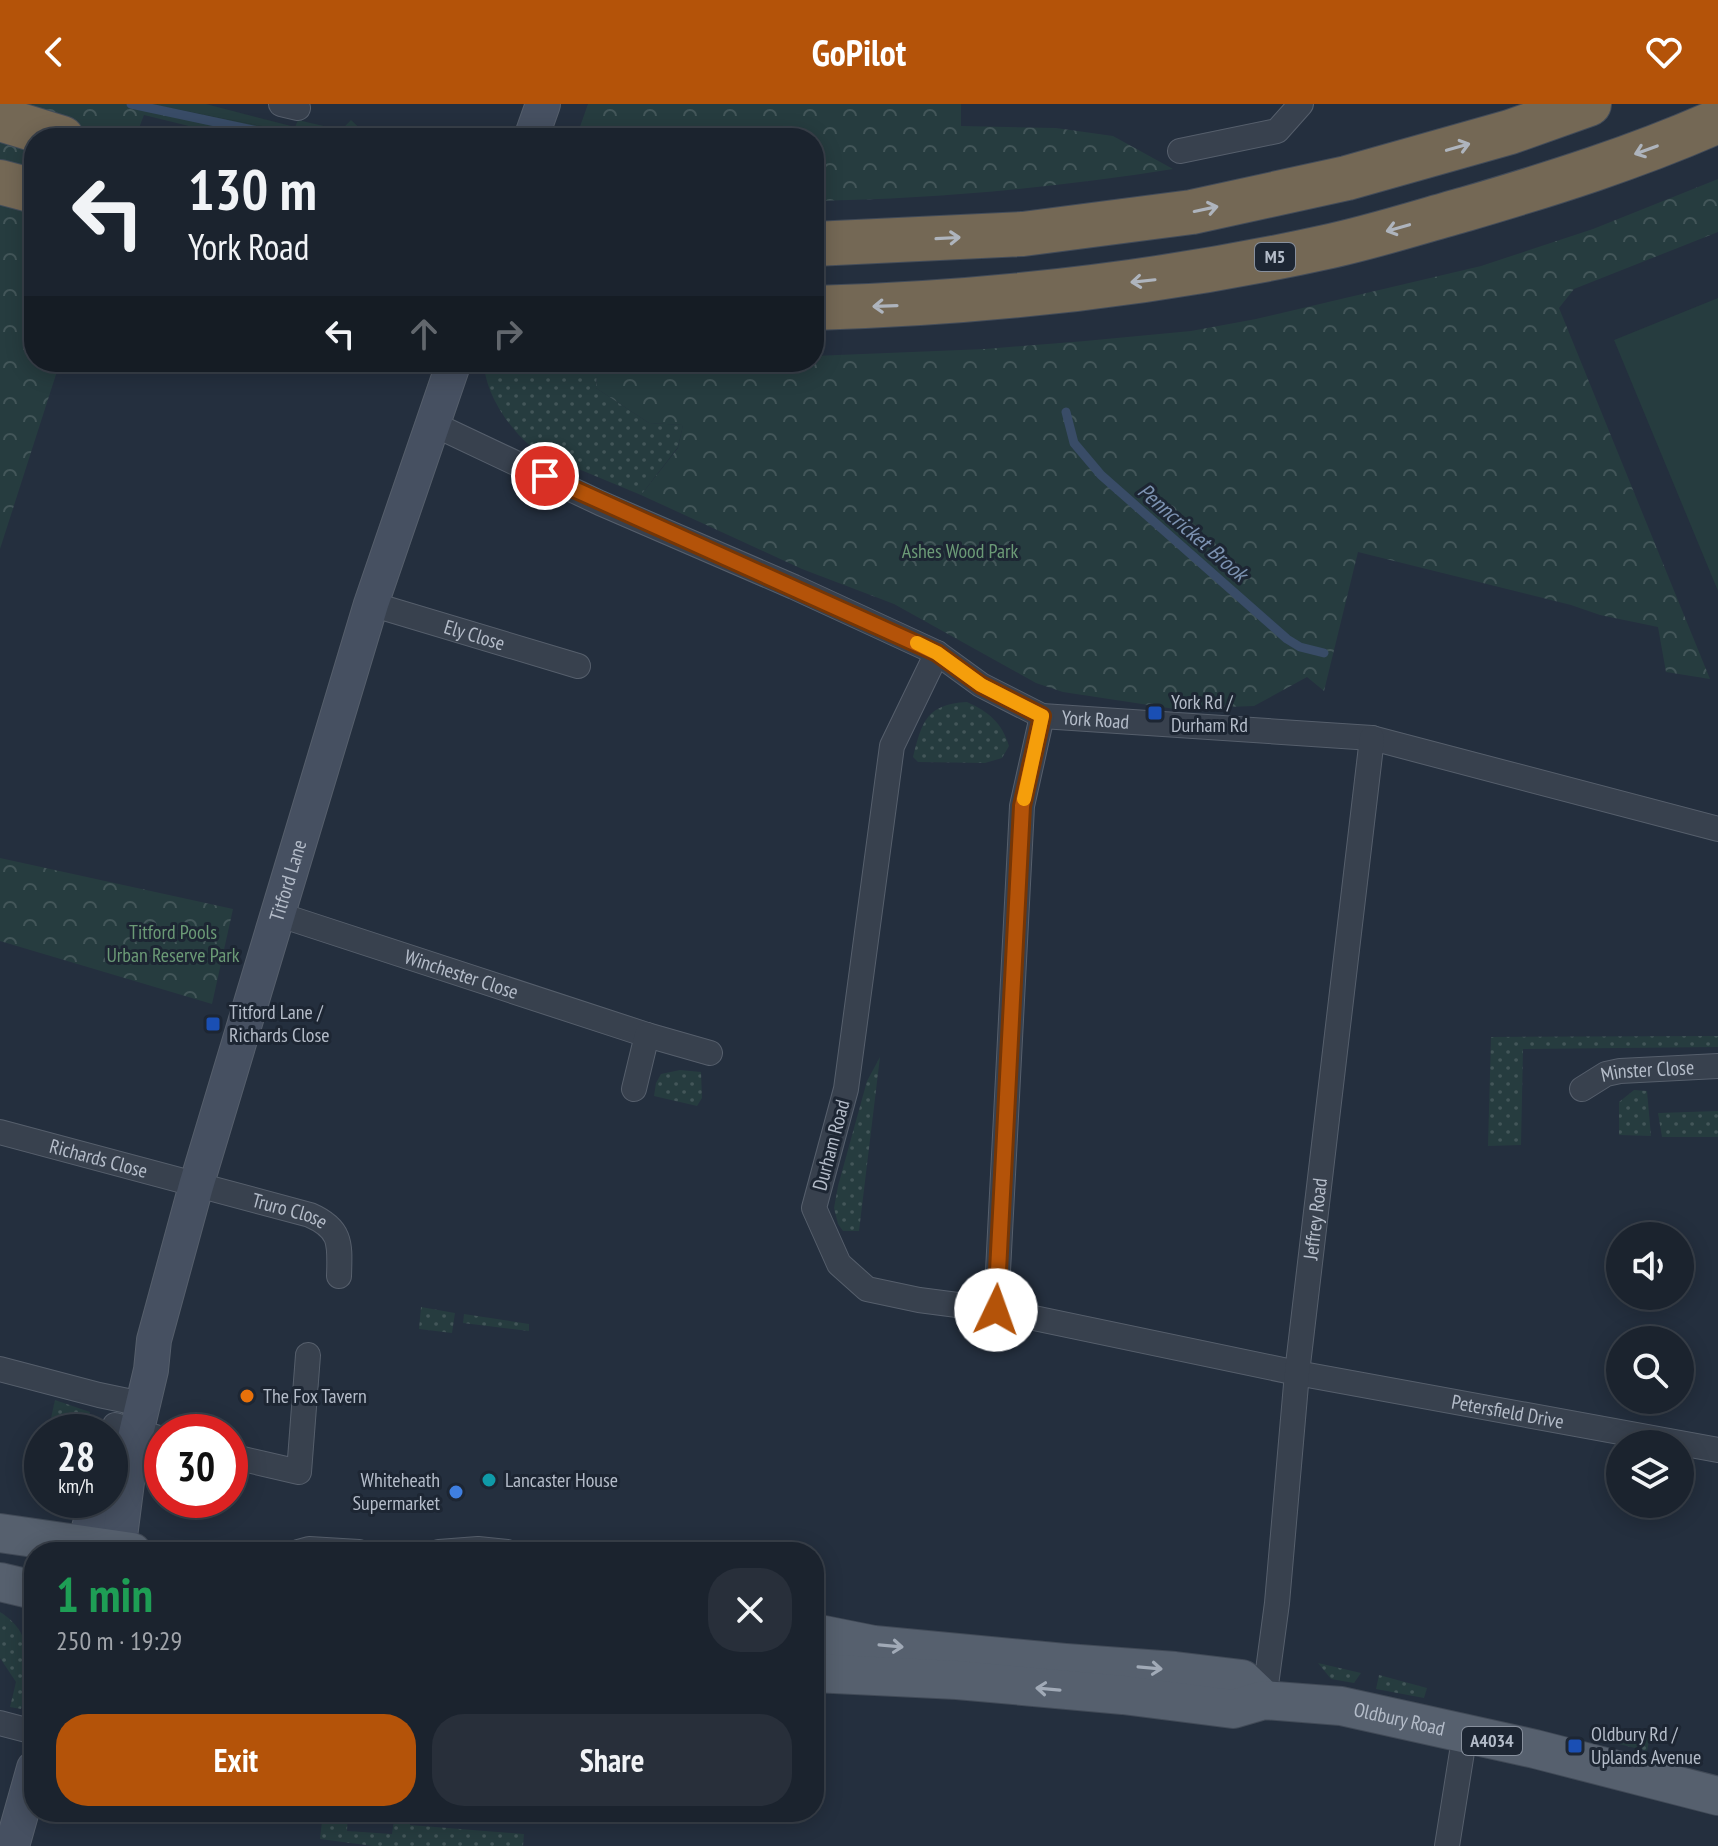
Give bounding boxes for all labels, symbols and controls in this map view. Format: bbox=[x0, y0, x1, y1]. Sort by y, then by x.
text: GoPilot bbox=[812, 29, 906, 76]
icon: back bbox=[32, 30, 76, 74]
icon: heart bbox=[1642, 30, 1686, 74]
one-way arrow bbox=[1445, 138, 1471, 153]
one-way arrow bbox=[1633, 143, 1658, 158]
text: 130 m bbox=[188, 153, 317, 225]
icon: left bbox=[56, 160, 160, 264]
one-way arrow bbox=[1193, 201, 1218, 216]
one-way arrow bbox=[1385, 221, 1411, 236]
text: York Road bbox=[188, 223, 309, 270]
one-way arrow bbox=[934, 230, 961, 245]
road number: M5 bbox=[1255, 243, 1295, 271]
one-way arrow bbox=[1131, 273, 1157, 288]
one-way arrow bbox=[872, 299, 899, 314]
icon: left bbox=[318, 312, 362, 356]
icon: ahead bbox=[402, 312, 446, 356]
icon: right bbox=[486, 312, 530, 356]
pin bbox=[511, 442, 579, 510]
icon: arrive bbox=[523, 454, 567, 498]
water label: Penncricket Brook bbox=[1132, 477, 1255, 589]
park label: Ashes Wood Park bbox=[902, 538, 1019, 564]
street label: Ely Close bbox=[441, 614, 508, 656]
place label: York Rd / Durham Rd bbox=[1171, 689, 1248, 738]
street label: York Road bbox=[1061, 704, 1130, 735]
marker: York Rd / Durham Rd bbox=[1146, 704, 1164, 722]
street label: Titford Lane bbox=[263, 837, 312, 924]
park label: Titford Pools Urban Reserve Park bbox=[106, 919, 240, 968]
street label: Winchester Close bbox=[401, 944, 522, 1005]
place label: Titford Lane / Richards Close bbox=[229, 999, 329, 1048]
marker: Titford Lane / Richards Close bbox=[204, 1015, 222, 1033]
street label: Minster Close bbox=[1598, 1054, 1695, 1088]
street label: Durham Road bbox=[806, 1097, 856, 1193]
street label: Richards Close bbox=[47, 1133, 150, 1184]
street label: Jeffrey Road bbox=[1297, 1177, 1333, 1262]
street label: Truro Close bbox=[249, 1187, 333, 1235]
map controls bbox=[1606, 1222, 1694, 1518]
button: sound bbox=[1606, 1222, 1694, 1310]
position arrow bbox=[954, 1268, 1038, 1352]
button: search bbox=[1606, 1326, 1694, 1414]
place label: The Fox Tavern bbox=[263, 1383, 367, 1409]
marker: The Fox Tavern bbox=[238, 1387, 256, 1405]
street label: Petersfield Drive bbox=[1450, 1389, 1566, 1435]
speed limit sign: 30 bbox=[144, 1414, 248, 1518]
text: 28 bbox=[57, 1430, 95, 1482]
button: layers bbox=[1606, 1430, 1694, 1518]
place label: Whiteheath Supermarket bbox=[353, 1467, 440, 1516]
place label: Lancaster House bbox=[505, 1467, 618, 1493]
marker: Lancaster House bbox=[480, 1471, 498, 1489]
text: km/h bbox=[58, 1473, 94, 1499]
marker: Whiteheath Supermarket bbox=[447, 1483, 465, 1501]
text: 1 min bbox=[56, 1563, 153, 1625]
button: close bbox=[708, 1568, 792, 1652]
text: 250 m · 19:29 bbox=[56, 1624, 182, 1657]
one-way arrow bbox=[877, 1639, 904, 1654]
one-way arrow bbox=[1136, 1661, 1163, 1676]
one-way arrow bbox=[1035, 1681, 1062, 1696]
street label: Oldbury Road bbox=[1351, 1696, 1447, 1742]
button: Exit bbox=[56, 1714, 416, 1806]
button: Share bbox=[432, 1714, 792, 1806]
place label: Oldbury Rd / Uplands Avenue bbox=[1591, 1721, 1701, 1770]
road number: A4034 bbox=[1462, 1727, 1522, 1755]
marker: Oldbury Rd / Uplands Avenue bbox=[1566, 1737, 1584, 1755]

